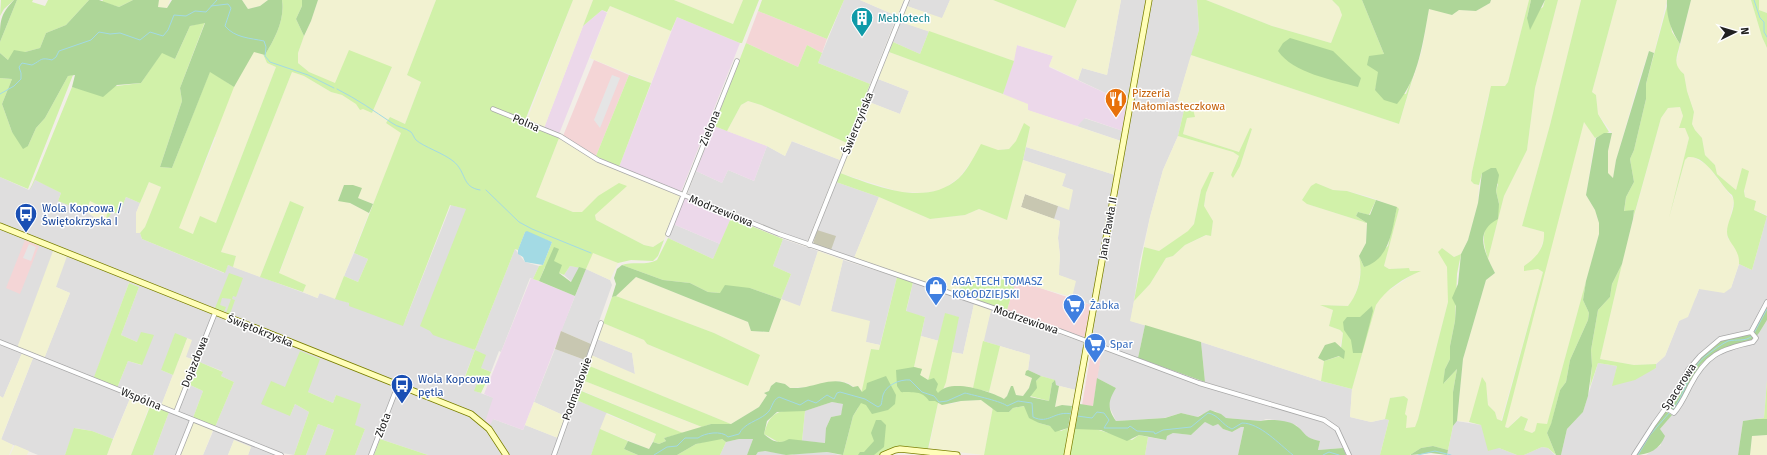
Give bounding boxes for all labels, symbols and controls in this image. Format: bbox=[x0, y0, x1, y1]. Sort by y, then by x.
building icon: Meblotech bbox=[849, 5, 875, 38]
place label: Meblotech bbox=[878, 12, 930, 25]
north arrow bbox=[1715, 12, 1755, 52]
text: N bbox=[1738, 27, 1751, 35]
restaurant icon: Pizzeria Małomiasteczkowa bbox=[1103, 86, 1129, 119]
place label: Pizzeria Małomiasteczkowa bbox=[1132, 87, 1225, 113]
street label: Świerczyńska bbox=[839, 90, 876, 156]
street label: Zielona bbox=[697, 108, 723, 148]
street label: Polna bbox=[511, 112, 542, 134]
street label: Modrzewiowa bbox=[687, 192, 755, 230]
street label: Jana Pawła II bbox=[1096, 196, 1120, 260]
bus stop icon: Wola Kopcowa / Świętokrzyska I bbox=[13, 201, 39, 234]
place label: Wola Kopcowa / Świętokrzyska I bbox=[42, 202, 123, 228]
shop icon: AGA-TECH TOMASZ KOŁODZIEJSKI bbox=[923, 274, 949, 307]
place label: AGA-TECH TOMASZ KOŁODZIEJSKI bbox=[952, 275, 1043, 301]
supermarket icon: Żabka bbox=[1061, 292, 1087, 325]
place label: Żabka bbox=[1090, 298, 1120, 312]
street label: Modrzewiowa bbox=[992, 303, 1060, 337]
street label: Świętokrzyska bbox=[225, 311, 295, 350]
supermarket icon: Spar bbox=[1082, 331, 1108, 364]
street label: Dojazdowa bbox=[179, 334, 211, 389]
place label: Spar bbox=[1110, 338, 1133, 351]
street label: Podmasłowie bbox=[560, 356, 594, 422]
street label: Spacerowa bbox=[1659, 361, 1699, 413]
bus stop icon: Wola Kopcowa pętla bbox=[389, 372, 415, 405]
place label: Wola Kopcowa pętla bbox=[418, 373, 490, 399]
street label: Wspólna bbox=[119, 385, 163, 413]
street label: Złota bbox=[372, 411, 394, 439]

